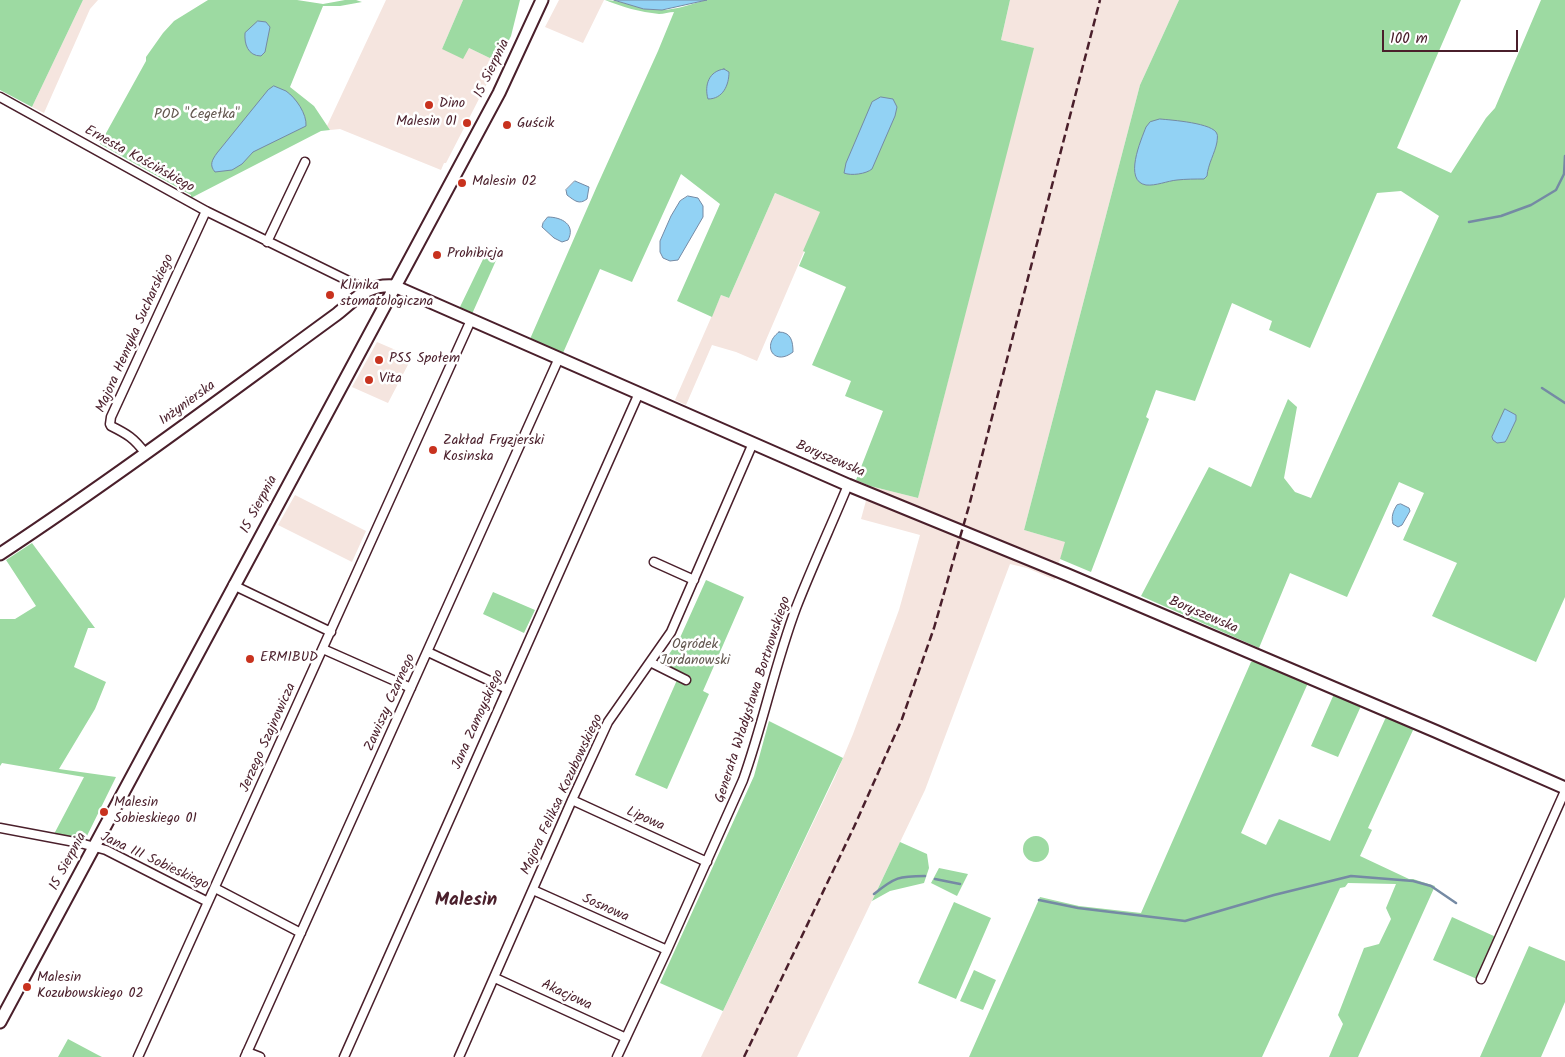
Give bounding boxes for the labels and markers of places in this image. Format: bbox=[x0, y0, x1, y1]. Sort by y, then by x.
place label: Dino bbox=[439, 97, 465, 113]
marker: Dino bbox=[423, 99, 435, 111]
place label: Malesin 01 bbox=[396, 115, 457, 131]
marker: Malesin 01 bbox=[461, 117, 473, 129]
place label: Guścik bbox=[517, 117, 554, 133]
marker: Guścik bbox=[501, 119, 513, 131]
place label: Malesin 02 bbox=[472, 175, 537, 191]
marker: Malesin 02 bbox=[456, 177, 468, 189]
place label: Prohibicja bbox=[447, 247, 503, 263]
marker: Prohibicja bbox=[431, 249, 443, 261]
place label: Klinika stomatologiczna bbox=[340, 279, 433, 312]
marker: Klinika stomatologiczna bbox=[324, 289, 336, 301]
place label: PSS Społem bbox=[389, 352, 460, 368]
marker: PSS Społem bbox=[373, 354, 385, 366]
place label: Vita bbox=[379, 372, 402, 388]
marker: Vita bbox=[363, 374, 375, 386]
place label: Zakład Fryzjerski Kosinska bbox=[443, 434, 544, 467]
marker: Zakład Fryzjerski Kosinska bbox=[427, 444, 439, 456]
place label: ERMIBUD bbox=[260, 651, 318, 667]
marker: ERMIBUD bbox=[244, 653, 256, 665]
place label: Malesin Sobieskiego 01 bbox=[114, 796, 197, 829]
marker: Malesin Sobieskiego 01 bbox=[98, 806, 110, 818]
place label: Malesin Kozubowskiego 02 bbox=[37, 971, 144, 1004]
marker: Malesin Kozubowskiego 02 bbox=[21, 981, 33, 993]

